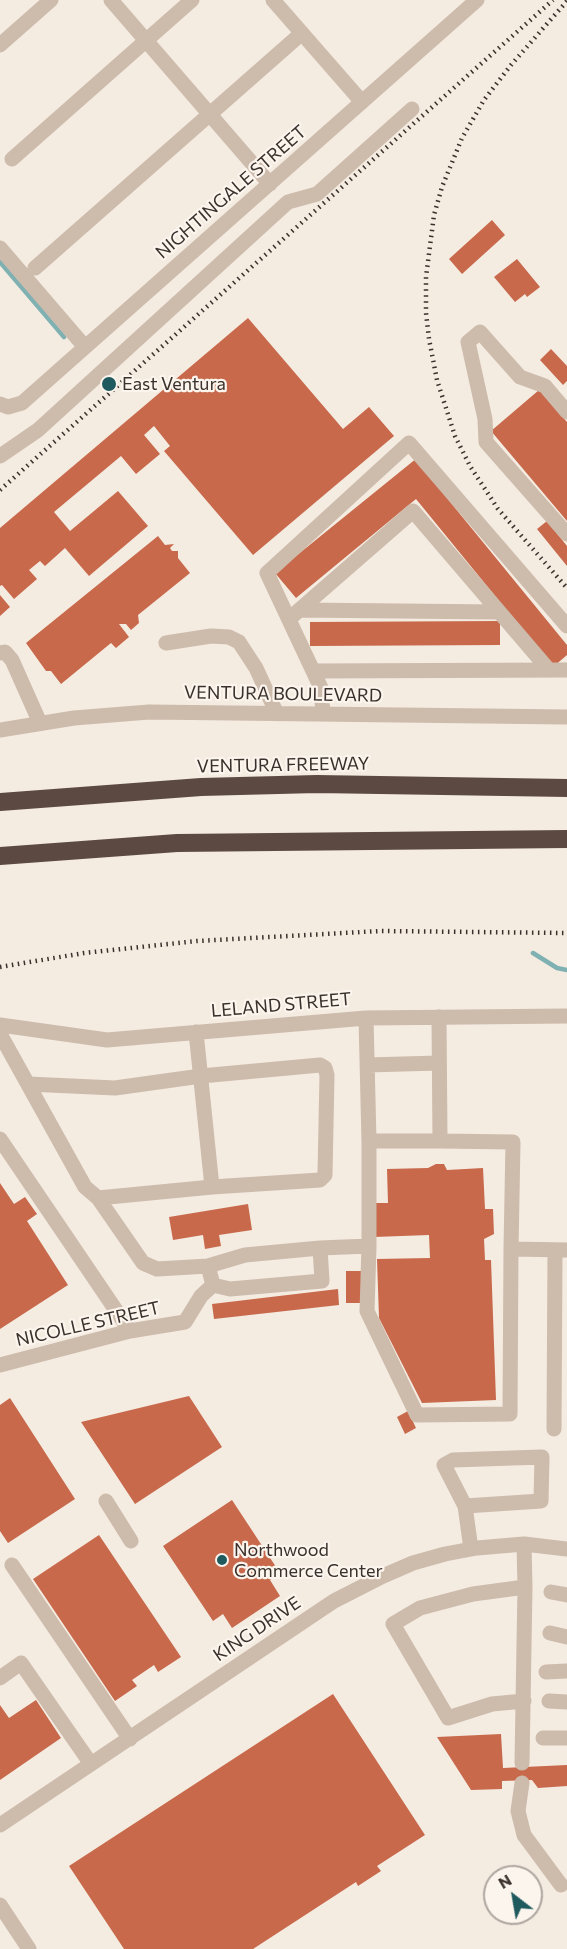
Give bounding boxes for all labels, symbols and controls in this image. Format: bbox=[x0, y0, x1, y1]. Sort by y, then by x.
street label: NIGHTINGALE STREET bbox=[151, 121, 311, 263]
place label: East Ventura bbox=[122, 373, 226, 395]
marker: East Ventura bbox=[100, 375, 118, 393]
street label: VENTURA BOULEVARD bbox=[184, 681, 382, 707]
street label: VENTURA FREEWAY bbox=[197, 753, 369, 777]
street label: LELAND STREET bbox=[210, 988, 352, 1022]
street label: NICOLLE STREET bbox=[14, 1297, 162, 1351]
place label: Northwood Commerce Center bbox=[234, 1539, 383, 1582]
marker: Northwood Commerce Center bbox=[215, 1553, 229, 1567]
street label: KING DRIVE bbox=[209, 1592, 305, 1666]
north arrow bbox=[483, 1865, 543, 1925]
text: N bbox=[494, 1870, 515, 1892]

